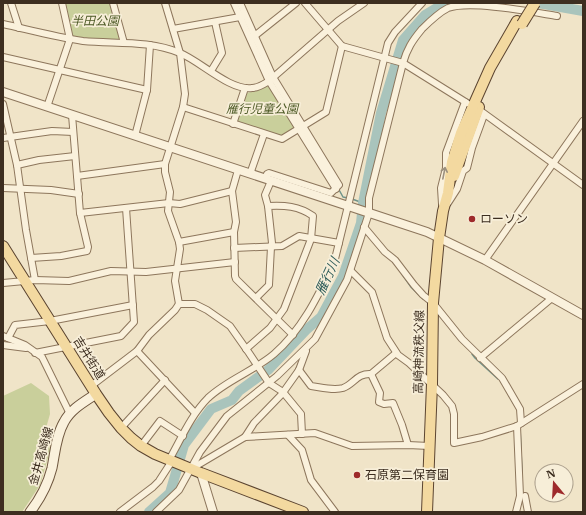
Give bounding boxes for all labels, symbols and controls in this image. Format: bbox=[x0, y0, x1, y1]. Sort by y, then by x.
park label: 半田公園 bbox=[71, 13, 121, 28]
park label: 雁行児童公園 bbox=[226, 101, 300, 116]
one-way arrow bbox=[441, 167, 449, 180]
place label: ローソン bbox=[480, 211, 528, 226]
marker: ローソン bbox=[467, 214, 477, 224]
water label: 雁行川 bbox=[312, 253, 344, 297]
street label: 高崎神流秩父線 bbox=[410, 310, 427, 394]
street label: 吉井街道 bbox=[70, 333, 109, 382]
street label: 金井高崎線 bbox=[25, 425, 56, 487]
north arrow bbox=[534, 463, 574, 503]
text: N bbox=[545, 465, 557, 481]
place label: 石原第二保育園 bbox=[365, 467, 449, 482]
marker: 石原第二保育園 bbox=[352, 470, 362, 480]

